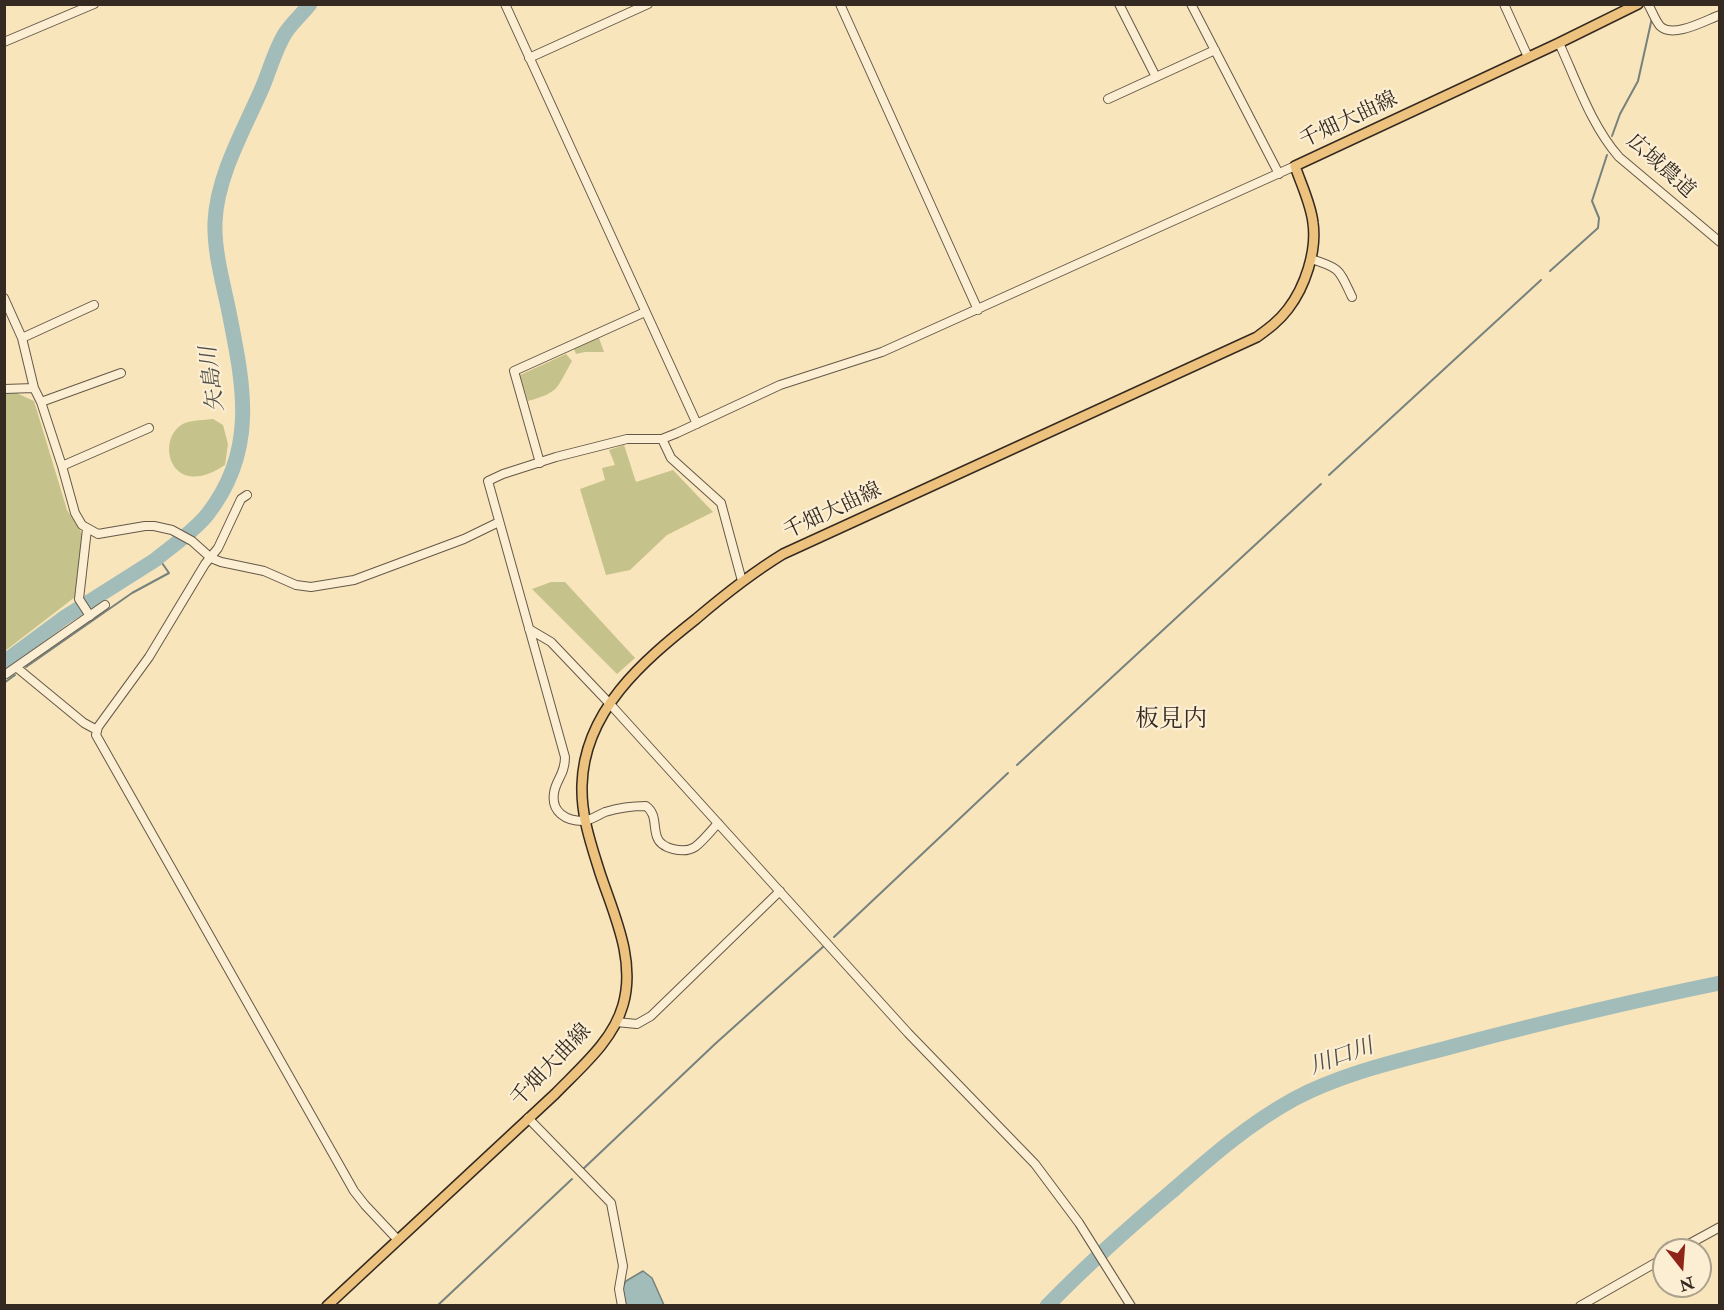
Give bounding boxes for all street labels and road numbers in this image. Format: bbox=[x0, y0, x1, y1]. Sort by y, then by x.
street label: 千畑大曲線 bbox=[1296, 87, 1402, 155]
street label: 広域農道 bbox=[1620, 130, 1700, 204]
street label: 千畑大曲線 bbox=[780, 478, 886, 546]
street label: 千畑大曲線 bbox=[506, 1019, 598, 1113]

